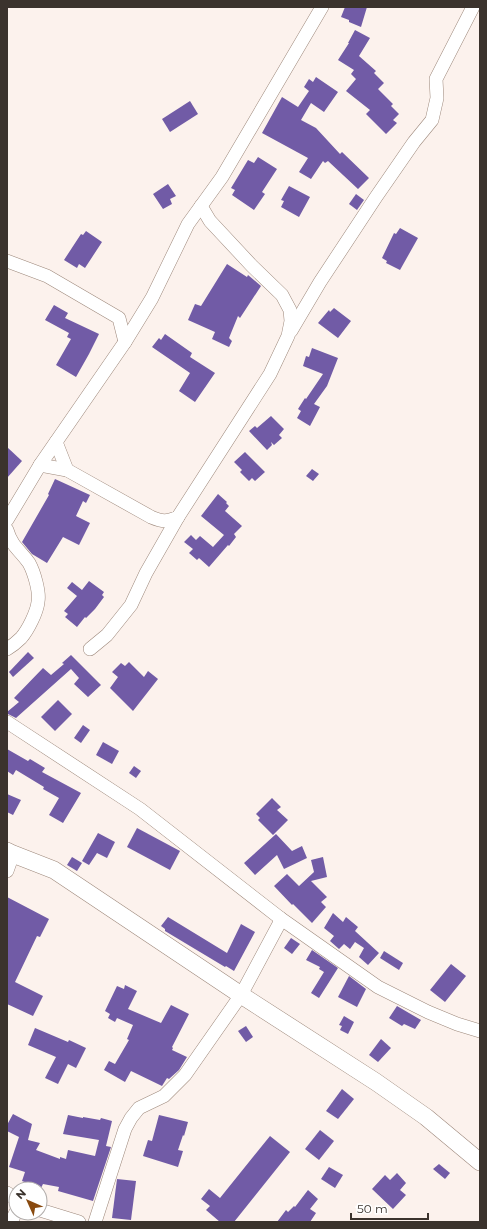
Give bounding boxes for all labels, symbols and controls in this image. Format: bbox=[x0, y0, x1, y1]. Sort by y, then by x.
north arrow bbox=[8, 1181, 48, 1221]
text: N bbox=[13, 1186, 29, 1202]
scale bar bbox=[351, 1195, 428, 1221]
text: 50 m bbox=[357, 1201, 388, 1216]

